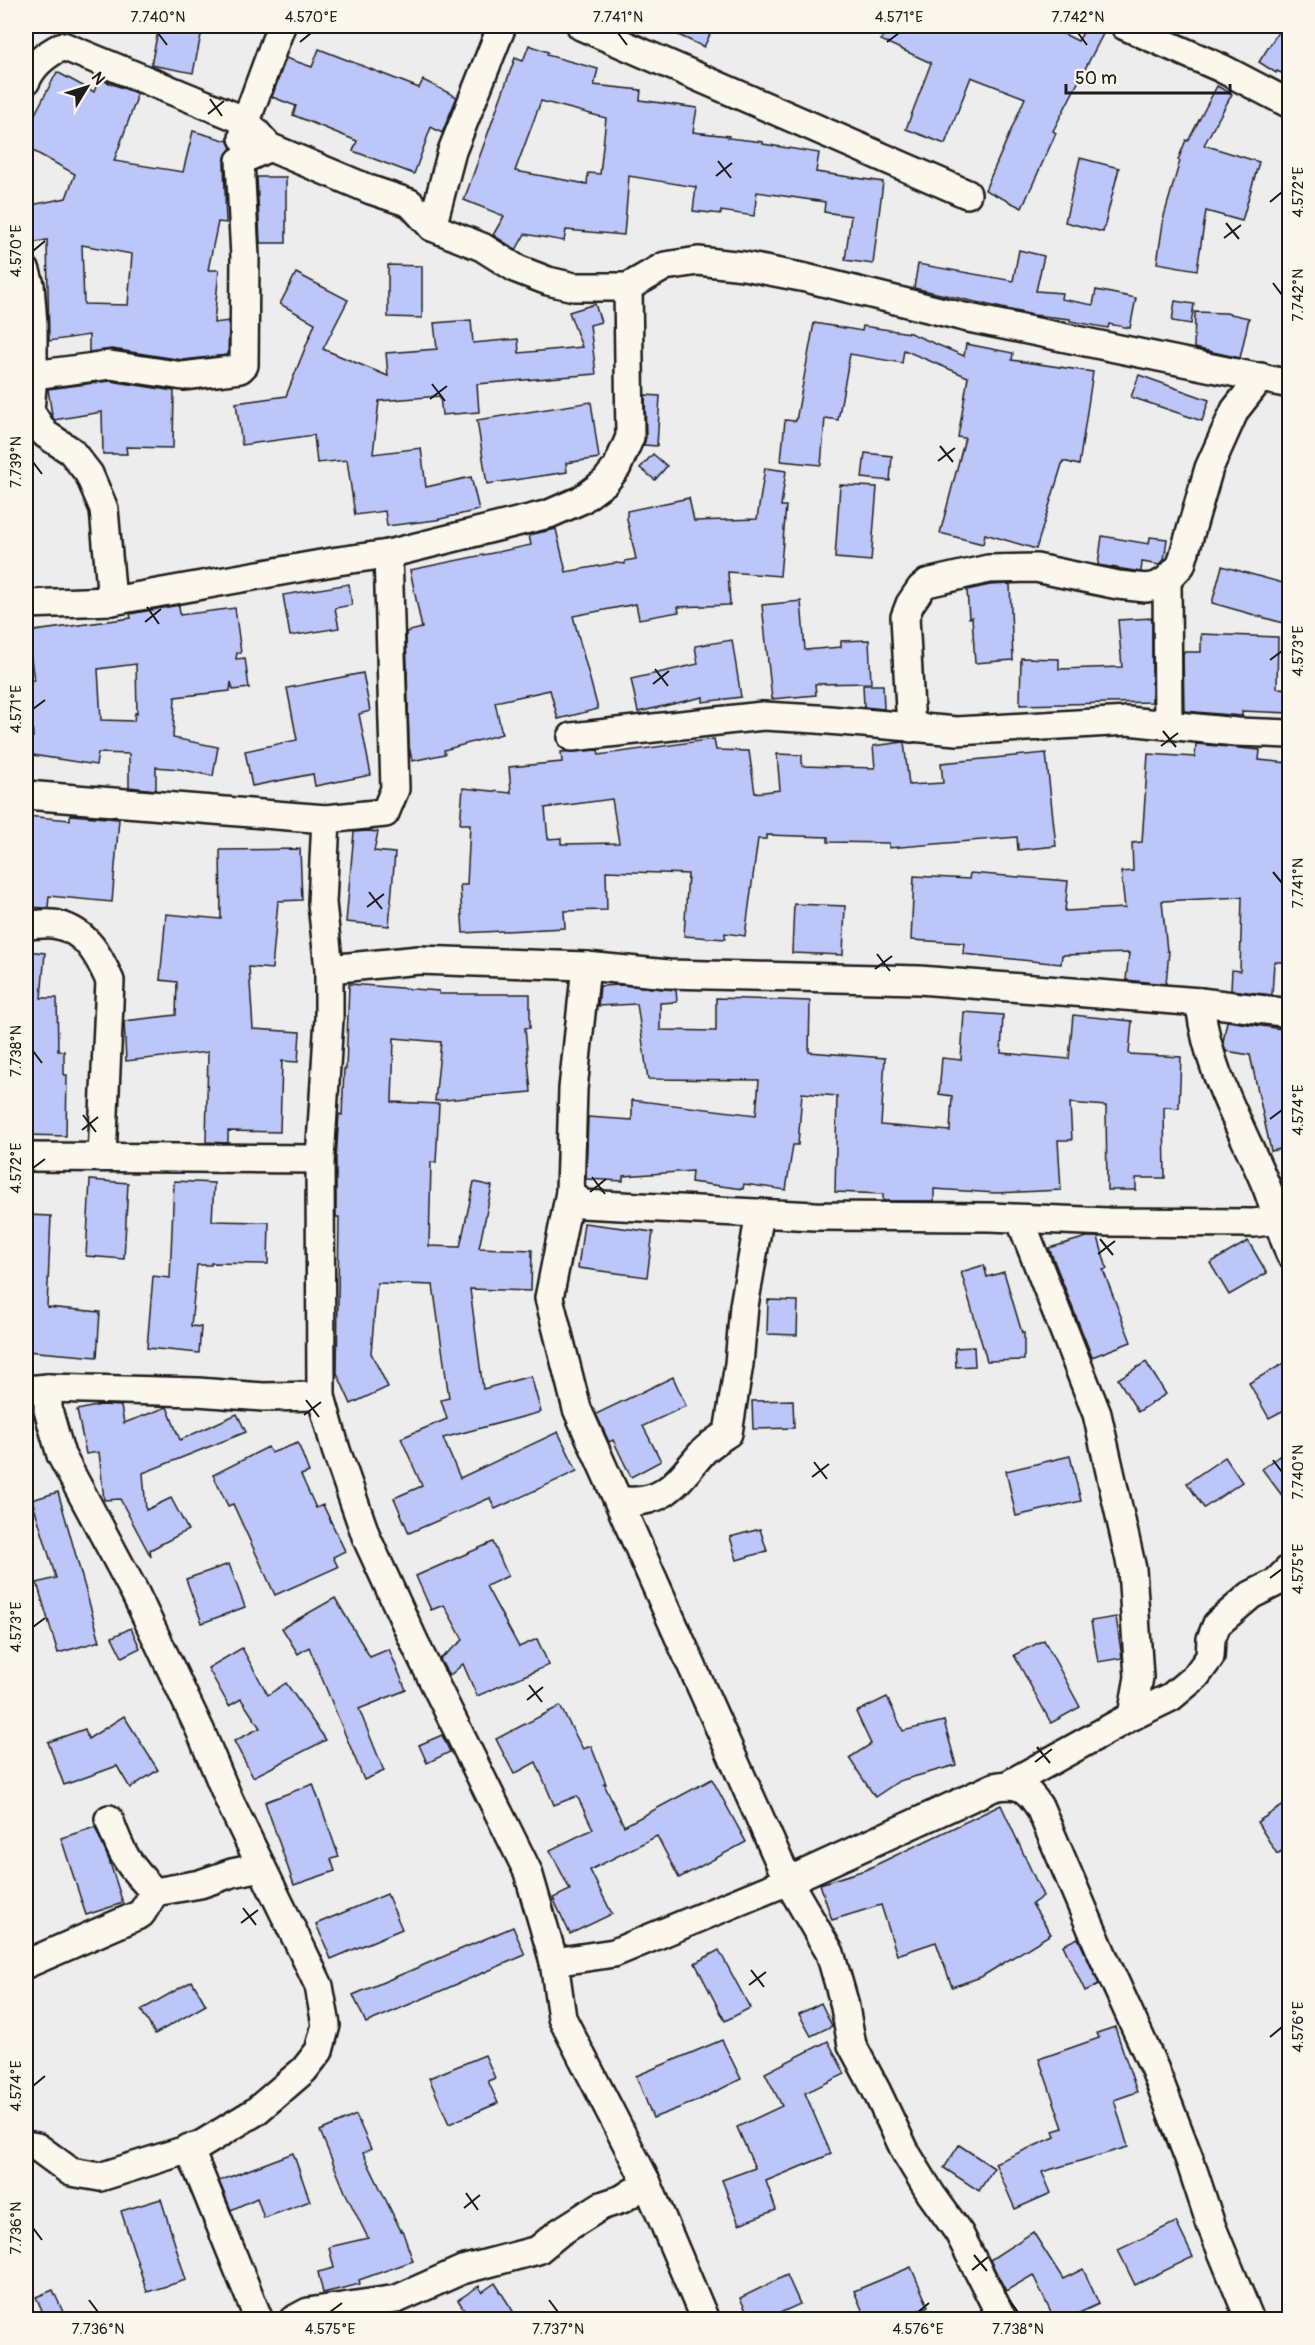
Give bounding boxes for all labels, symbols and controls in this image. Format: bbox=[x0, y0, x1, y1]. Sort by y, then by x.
text: 7.740°N bbox=[131, 8, 185, 27]
text: 4.570°E bbox=[285, 8, 338, 27]
text: 7.741°N bbox=[593, 8, 643, 27]
text: 4.571°E bbox=[875, 8, 923, 27]
text: 7.742°N bbox=[1052, 8, 1104, 27]
north arrow bbox=[57, 57, 117, 117]
scale bar bbox=[1066, 57, 1230, 95]
text: 50 m bbox=[1075, 67, 1117, 90]
text: N bbox=[87, 68, 109, 89]
text: 4.572°E bbox=[1289, 166, 1308, 217]
text: 4.570°E bbox=[7, 224, 26, 277]
text: 7.742°N bbox=[1289, 269, 1308, 321]
text: 7.739°N bbox=[7, 436, 26, 488]
text: 4.573°E bbox=[1289, 625, 1308, 676]
text: 4.571°E bbox=[7, 685, 26, 733]
text: 7.741°N bbox=[1289, 858, 1308, 908]
text: 7.738°N bbox=[7, 1025, 26, 1077]
text: 4.574°E bbox=[1289, 1084, 1308, 1136]
text: 4.572°E bbox=[7, 1142, 26, 1193]
text: 7.740°N bbox=[1289, 1445, 1308, 1499]
text: 4.575°E bbox=[1289, 1544, 1308, 1594]
text: 4.573°E bbox=[7, 1601, 26, 1652]
text: 4.576°E bbox=[1289, 2001, 1308, 2053]
text: 4.574°E bbox=[7, 2060, 26, 2112]
text: 7.736°N bbox=[7, 2202, 26, 2254]
text: 7.736°N bbox=[72, 2320, 124, 2339]
text: 4.575°E bbox=[305, 2320, 355, 2339]
text: 7.737°N bbox=[532, 2320, 584, 2339]
text: 4.576°E bbox=[892, 2320, 944, 2339]
text: 7.738°N bbox=[992, 2320, 1044, 2339]

